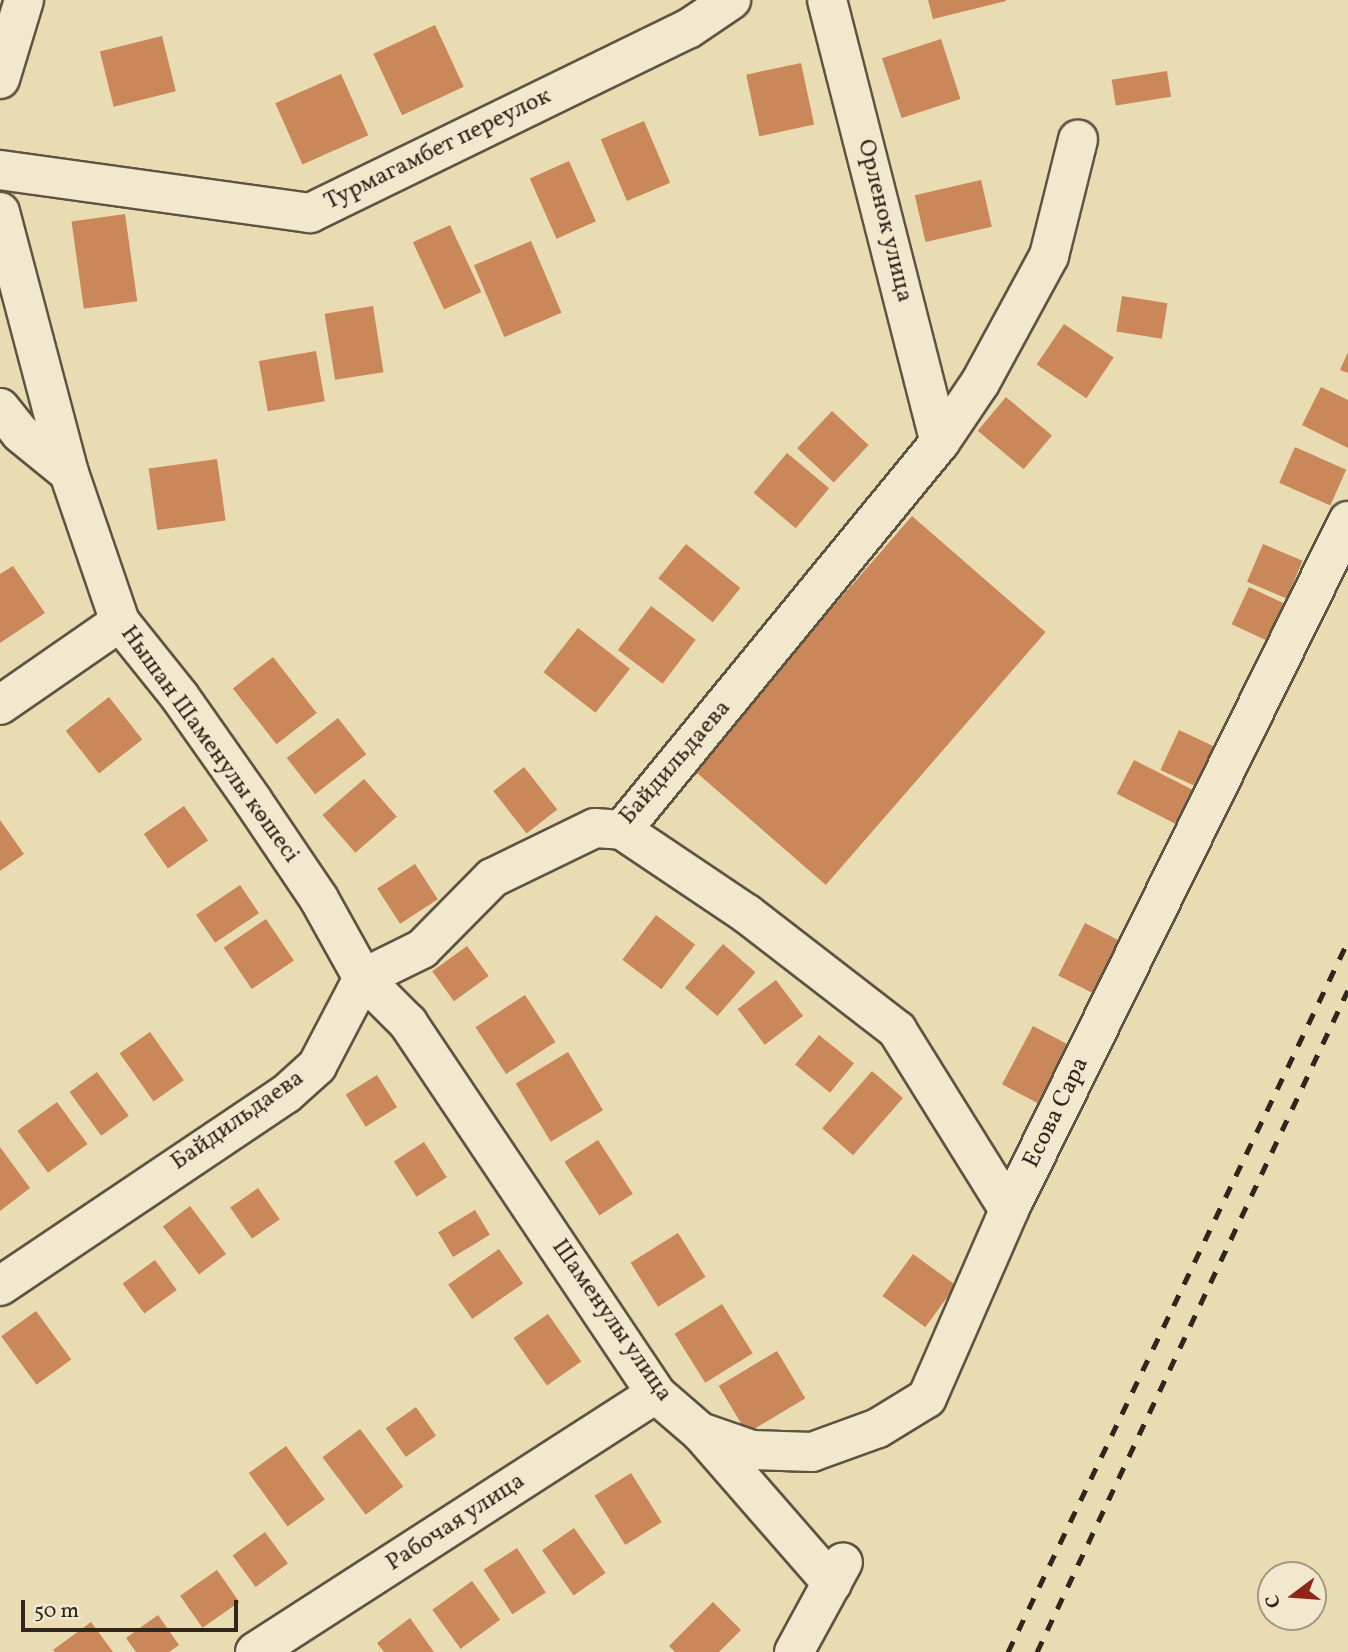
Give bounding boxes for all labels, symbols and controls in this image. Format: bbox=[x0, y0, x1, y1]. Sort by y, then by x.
street label: Турмагамбет переулок bbox=[320, 83, 556, 217]
street label: Орленок улица bbox=[850, 136, 918, 306]
street label: Нышан Шаменулы көшесі bbox=[113, 621, 305, 869]
street label: Байдильдаева bbox=[614, 695, 738, 831]
street label: Есова Сара bbox=[1018, 1053, 1096, 1173]
street label: Байдильдаева bbox=[166, 1065, 310, 1177]
street label: Шаменулы улица bbox=[544, 1234, 678, 1408]
street label: Рабочая улица bbox=[381, 1467, 531, 1579]
north arrow bbox=[1257, 1561, 1327, 1631]
scale bar bbox=[24, 1586, 242, 1630]
text: С bbox=[1260, 1592, 1288, 1611]
text: 50 m bbox=[34, 1597, 79, 1626]

